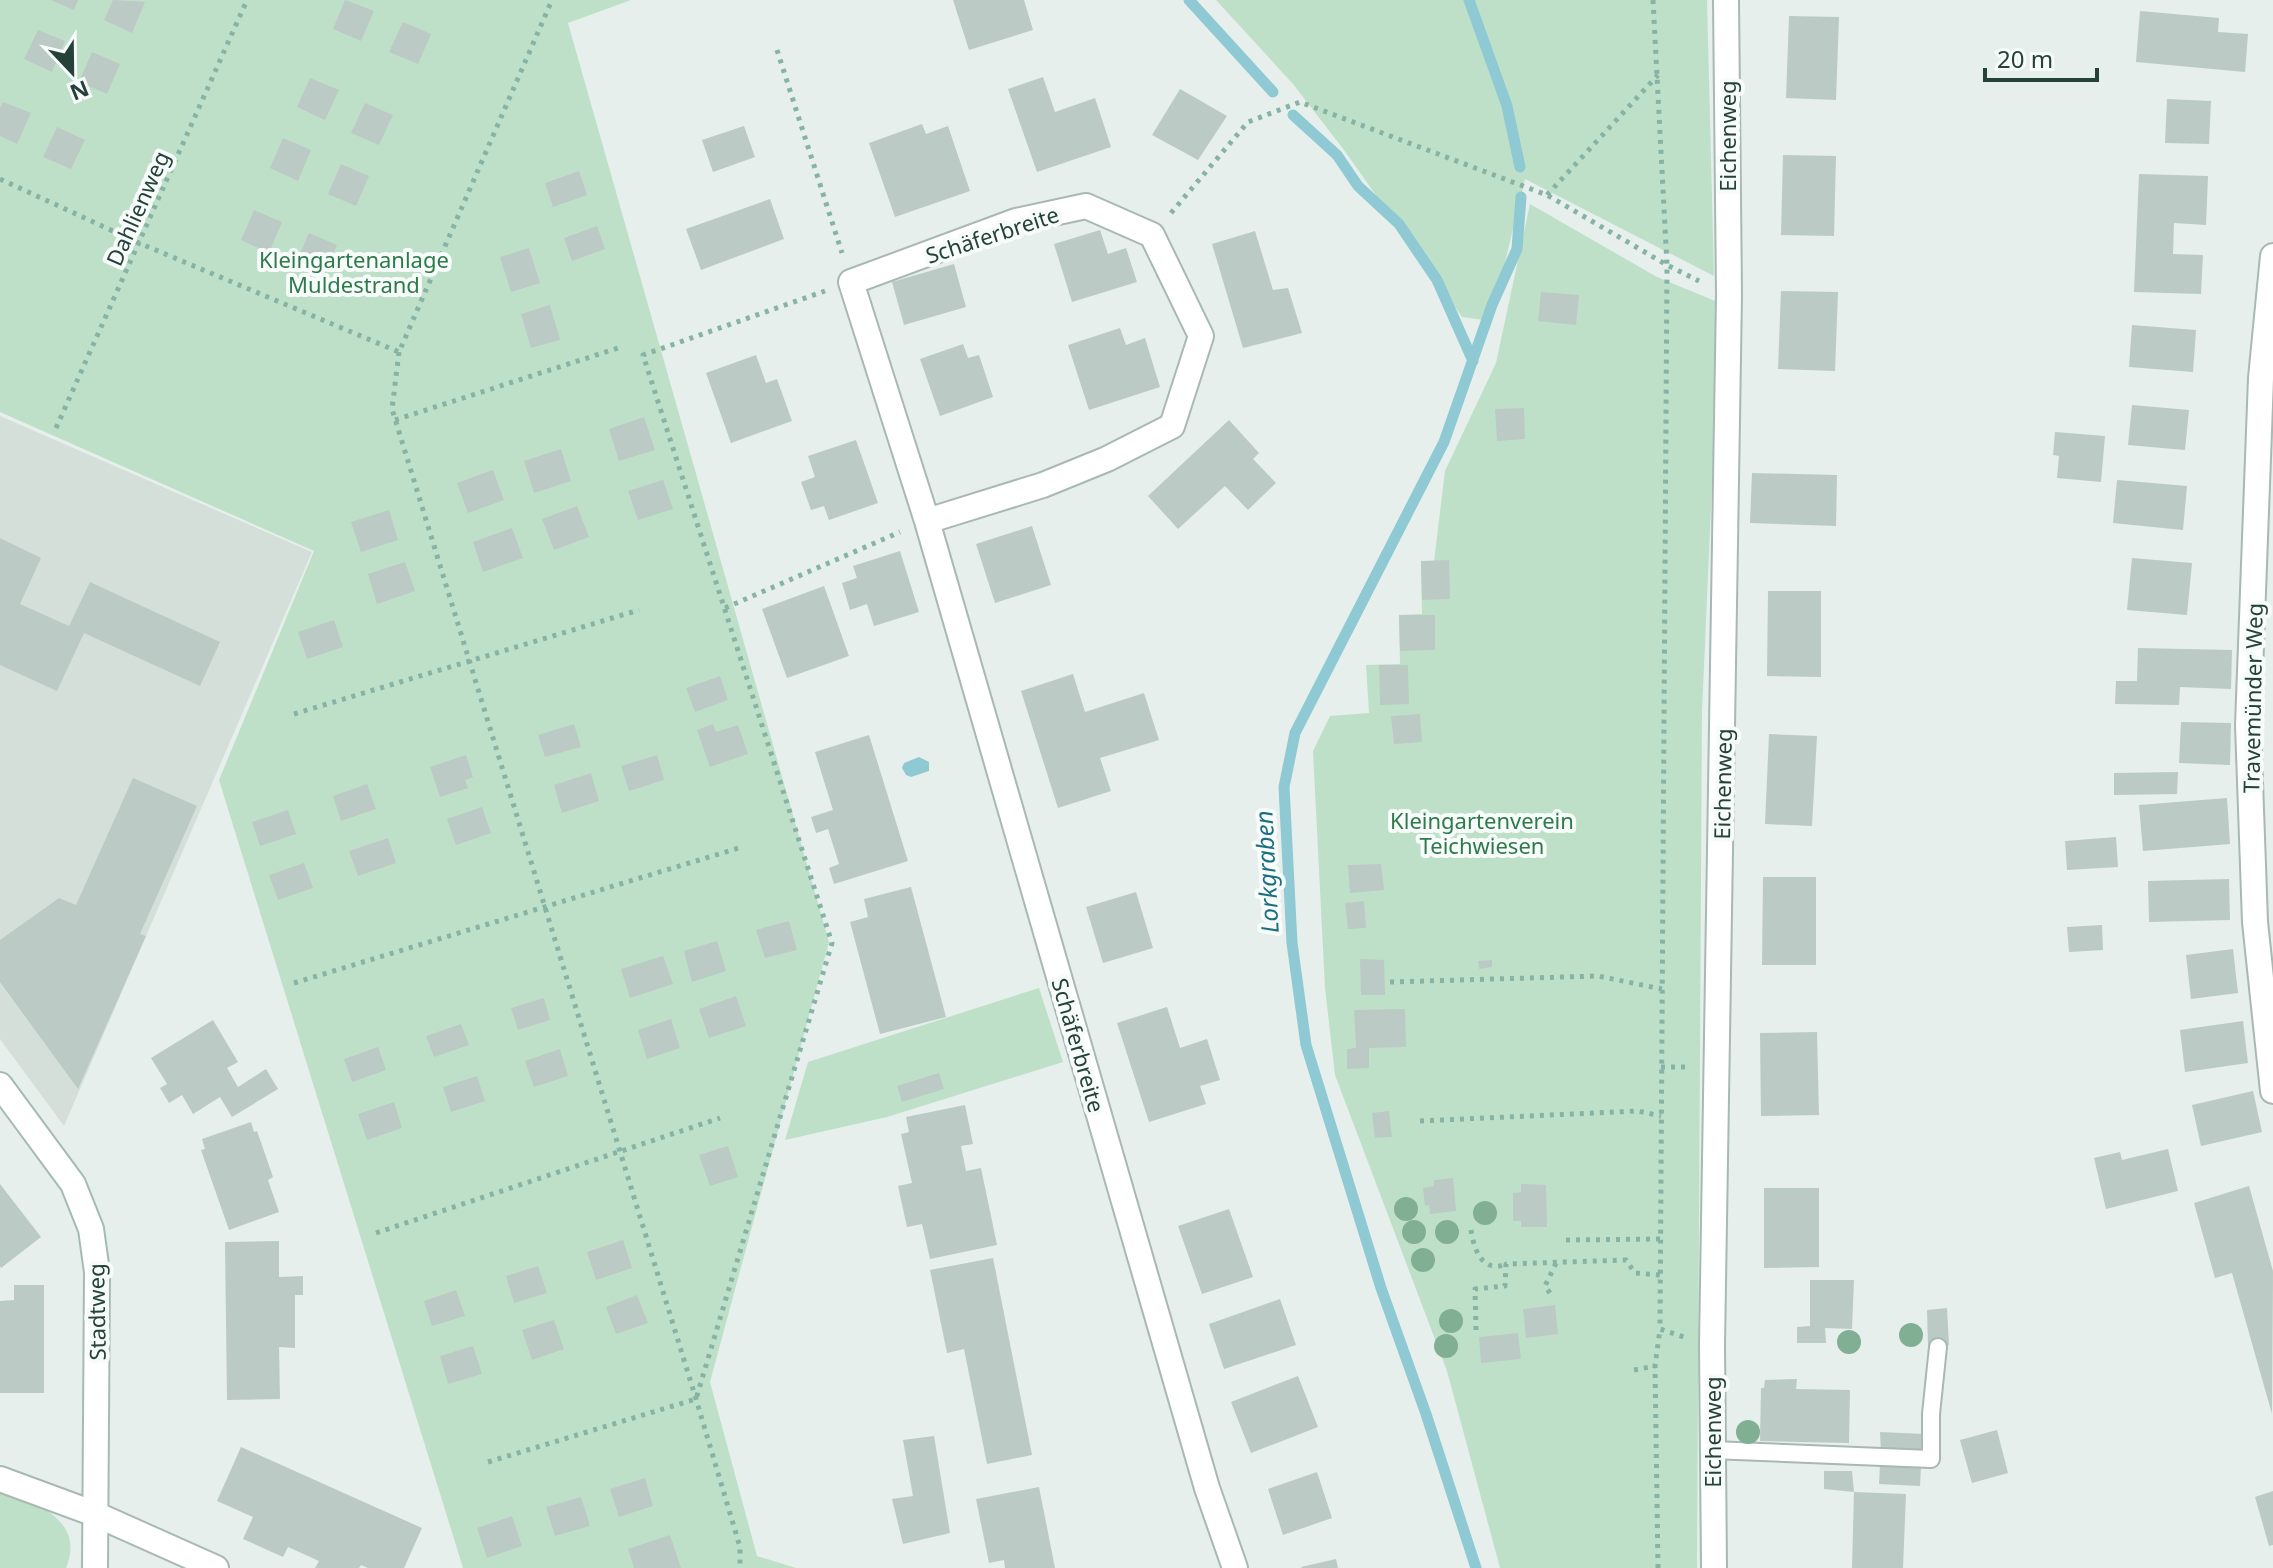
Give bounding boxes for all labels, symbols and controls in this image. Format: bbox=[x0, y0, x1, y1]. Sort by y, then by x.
north arrow bbox=[32, 32, 112, 112]
scale bar bbox=[1985, 32, 2097, 82]
text: 20 m bbox=[1997, 42, 2053, 75]
text: N bbox=[66, 74, 94, 109]
street label: Eichenweg bbox=[1712, 80, 1742, 192]
street label: Dahlienweg bbox=[98, 146, 176, 270]
street label: Schäferbreite bbox=[922, 198, 1062, 270]
park label: Kleingartenanlage Muldestrand bbox=[259, 244, 449, 299]
street label: Travemünder Weg bbox=[2235, 603, 2269, 793]
street label: Eichenweg bbox=[1706, 728, 1738, 840]
park label: Kleingartenverein Teichwiesen bbox=[1390, 805, 1574, 860]
water label: Lorkgraben bbox=[1246, 810, 1286, 934]
street label: Schäferbreite bbox=[1046, 974, 1112, 1116]
street label: Stadtweg bbox=[80, 1263, 112, 1361]
street label: Eichenweg bbox=[1697, 1376, 1727, 1488]

